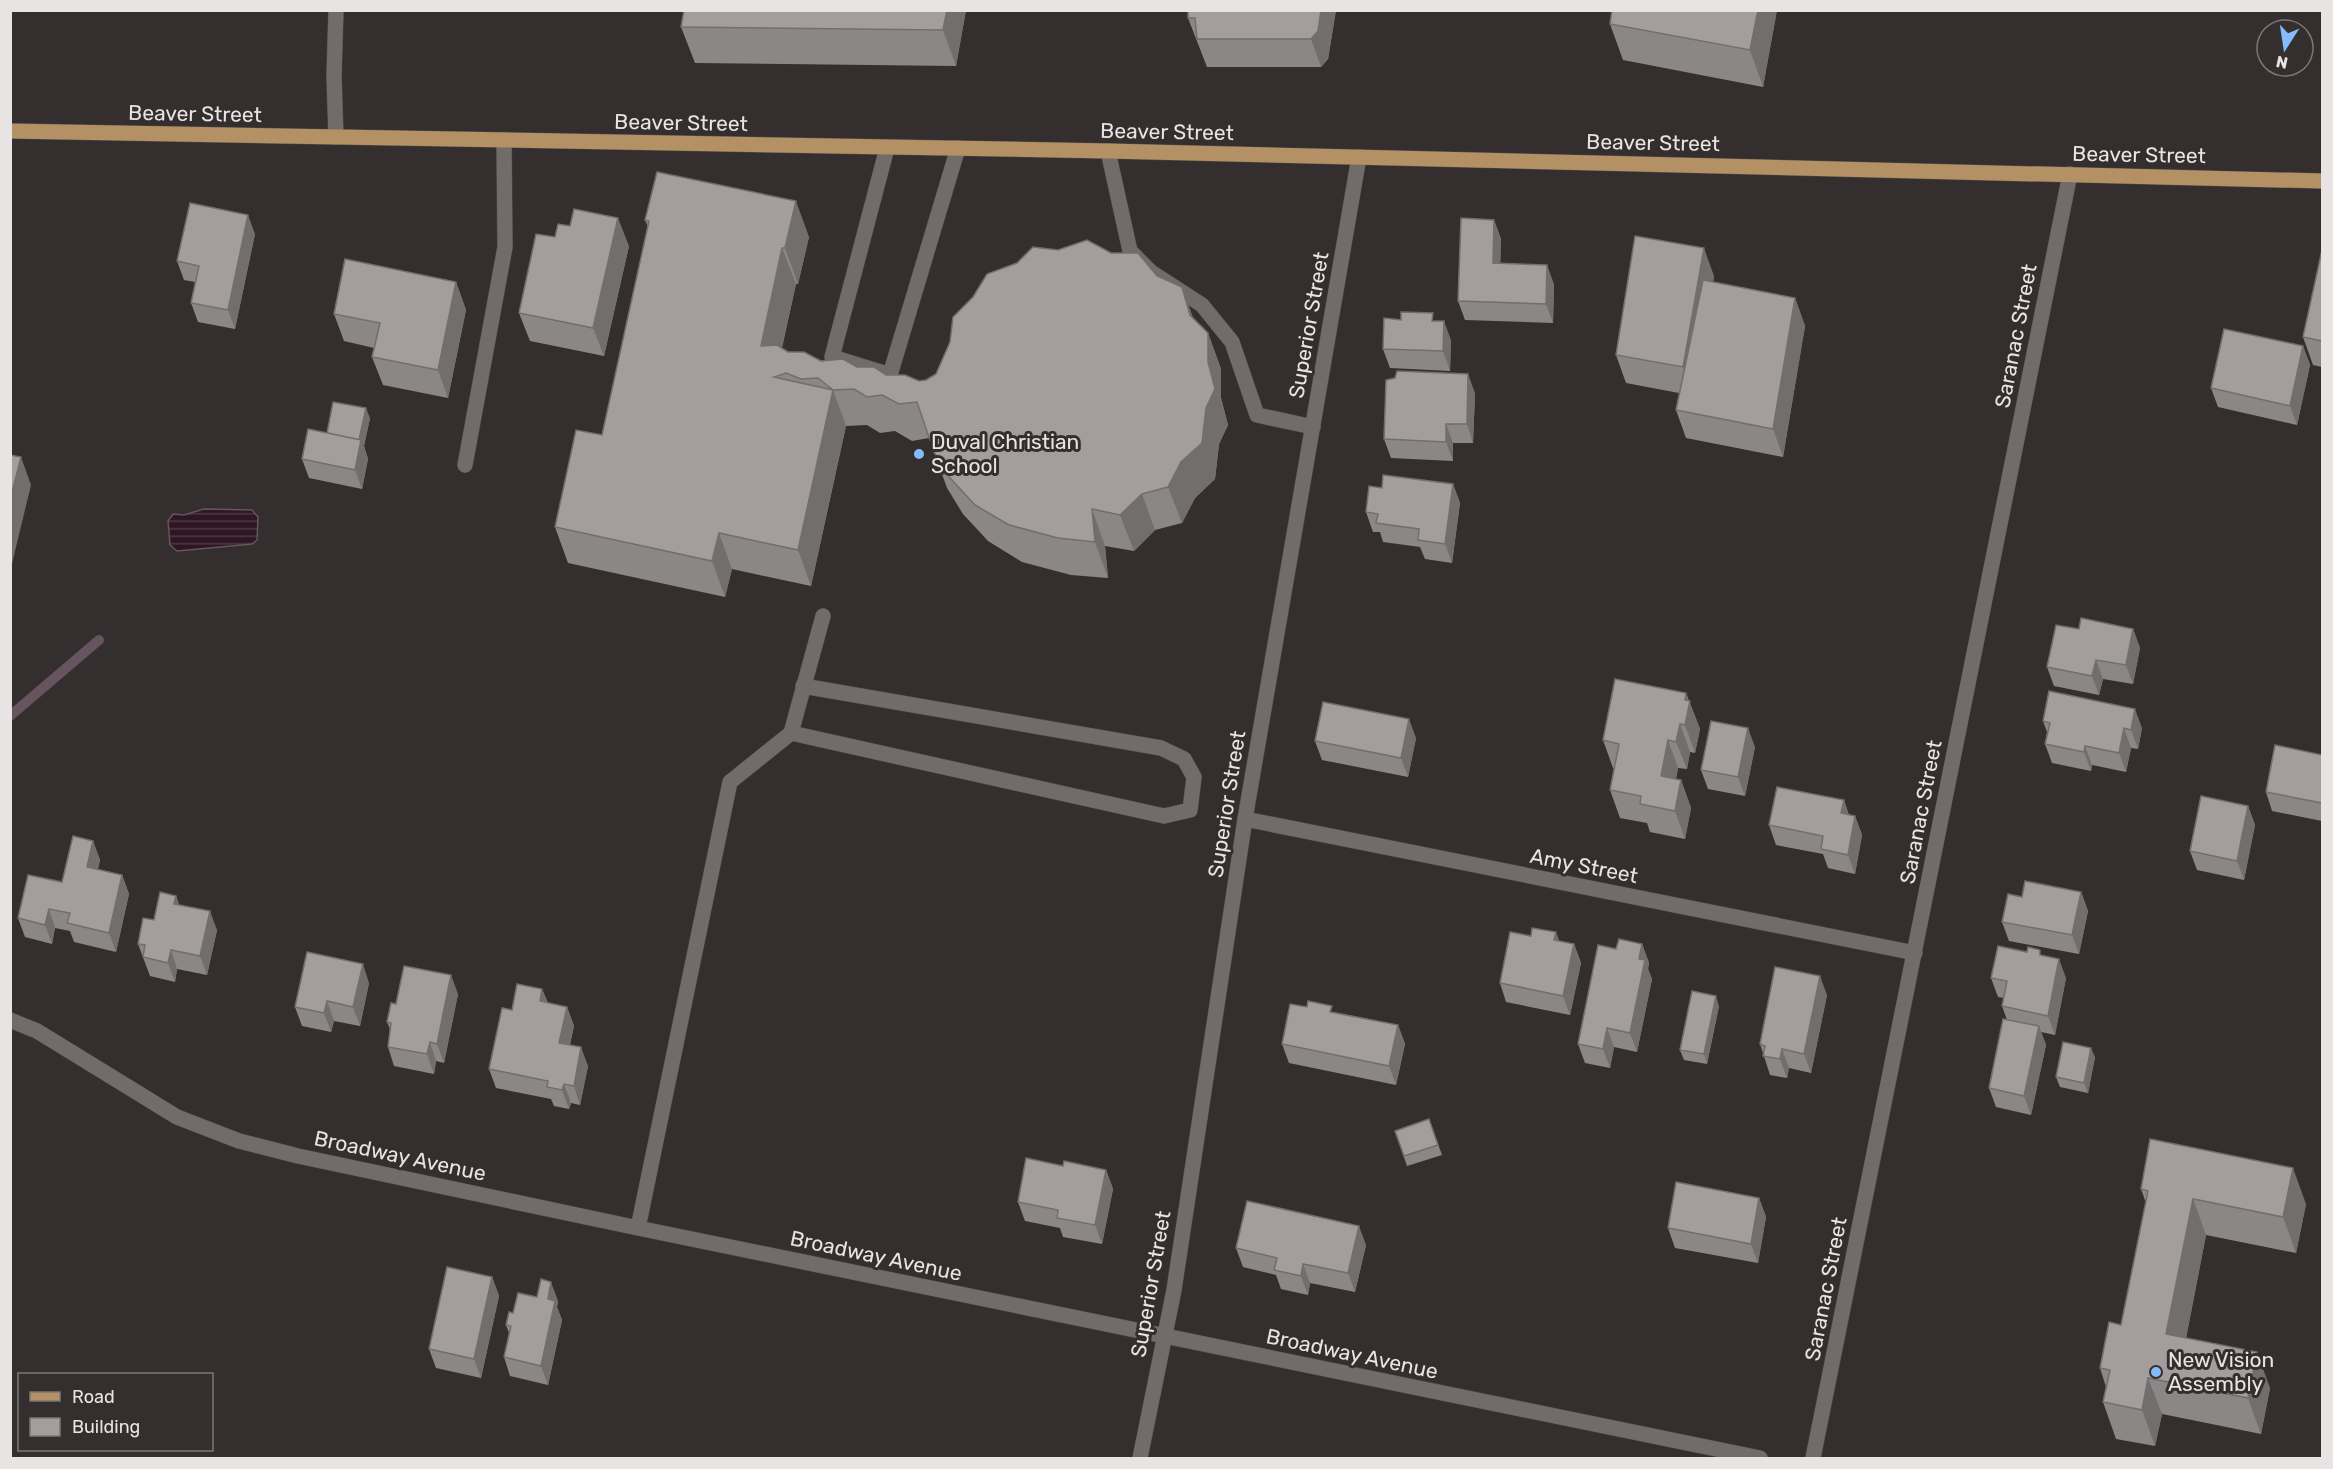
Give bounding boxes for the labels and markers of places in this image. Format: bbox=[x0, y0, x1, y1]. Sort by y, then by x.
place label: Duval Christian School bbox=[931, 429, 1079, 478]
marker: Duval Christian School bbox=[912, 447, 926, 461]
place label: New Vision Assembly bbox=[2168, 1347, 2274, 1396]
marker: New Vision Assembly bbox=[2149, 1365, 2163, 1379]

